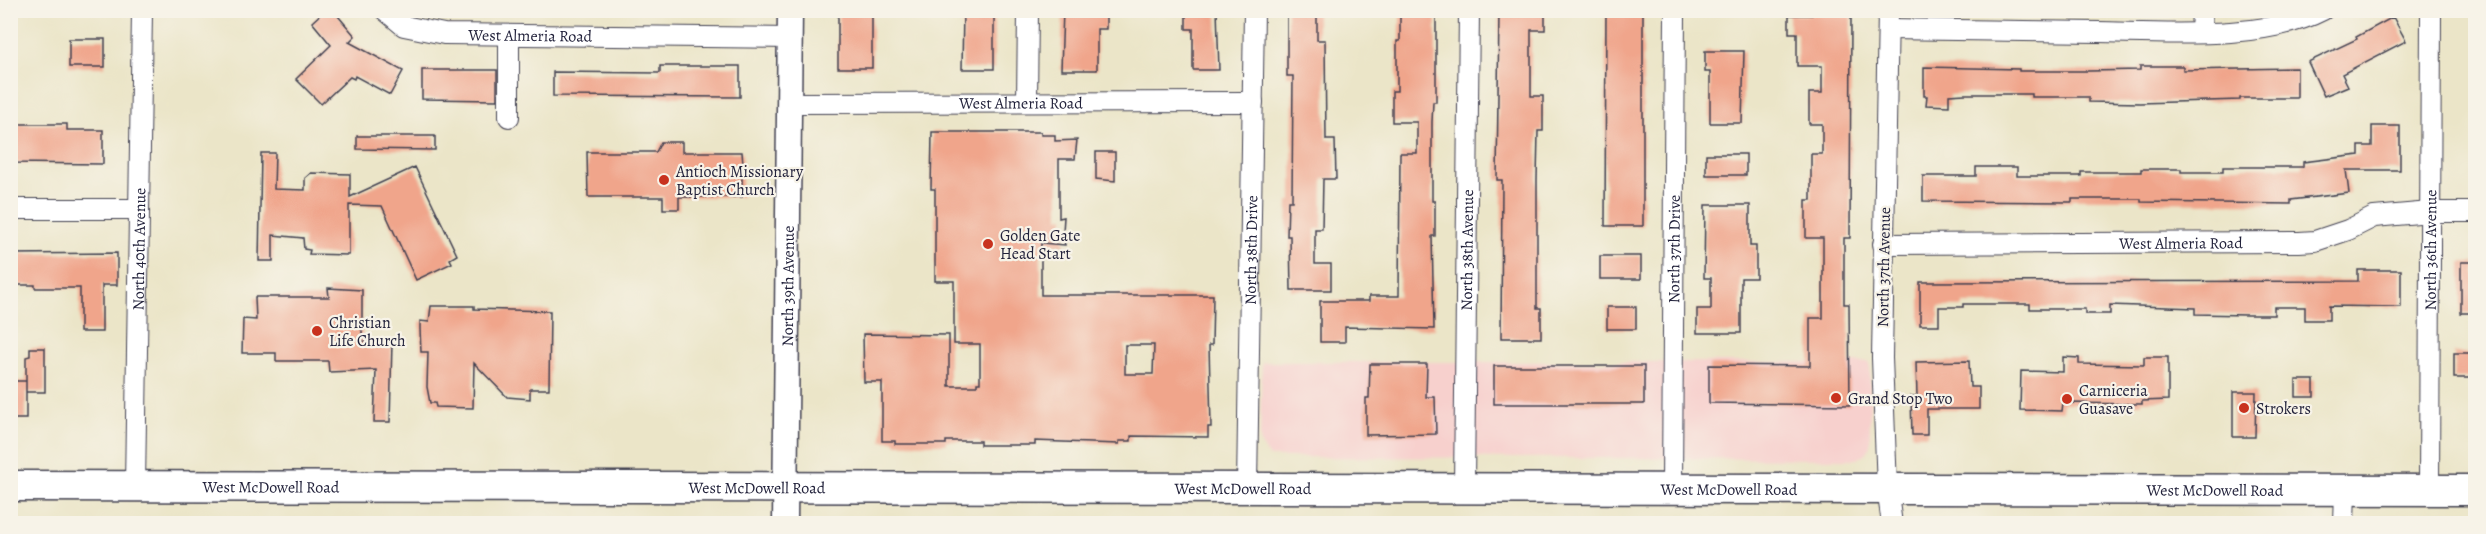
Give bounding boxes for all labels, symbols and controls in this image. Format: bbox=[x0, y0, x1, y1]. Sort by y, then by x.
street label: West Almeria Road bbox=[467, 24, 593, 48]
street label: West Almeria Road bbox=[958, 92, 1083, 115]
place label: Antioch Missionary Baptist Church bbox=[675, 161, 804, 201]
marker: Antioch Missionary Baptist Church bbox=[657, 173, 671, 187]
street label: North 40th Avenue bbox=[128, 188, 151, 311]
street label: North 38th Avenue bbox=[1456, 189, 1479, 311]
street label: North 36th Avenue bbox=[2420, 189, 2442, 311]
street label: North 38th Drive bbox=[1240, 195, 1263, 305]
street label: North 37th Drive bbox=[1663, 195, 1686, 303]
street label: North 37th Avenue bbox=[1872, 207, 1896, 327]
street label: North 39th Avenue bbox=[777, 225, 800, 347]
place label: Golden Gate Head Start bbox=[1000, 225, 1080, 265]
street label: West Almeria Road bbox=[2118, 232, 2243, 255]
marker: Golden Gate Head Start bbox=[981, 237, 995, 251]
place label: Christian Life Church bbox=[329, 312, 406, 352]
marker: Christian Life Church bbox=[310, 324, 324, 338]
place label: Carniceria Guasave bbox=[2079, 380, 2148, 420]
place label: Grand Stop Two bbox=[1848, 388, 1953, 410]
marker: Grand Stop Two bbox=[1829, 391, 1843, 405]
marker: Carniceria Guasave bbox=[2060, 392, 2074, 406]
place label: Strokers bbox=[2256, 398, 2311, 420]
marker: Strokers bbox=[2237, 401, 2251, 415]
street label: West McDowell Road bbox=[202, 476, 340, 499]
street label: West McDowell Road bbox=[688, 477, 826, 499]
street label: West McDowell Road bbox=[1174, 478, 1312, 500]
street label: West McDowell Road bbox=[1660, 479, 1798, 501]
street label: West McDowell Road bbox=[2146, 479, 2284, 502]

